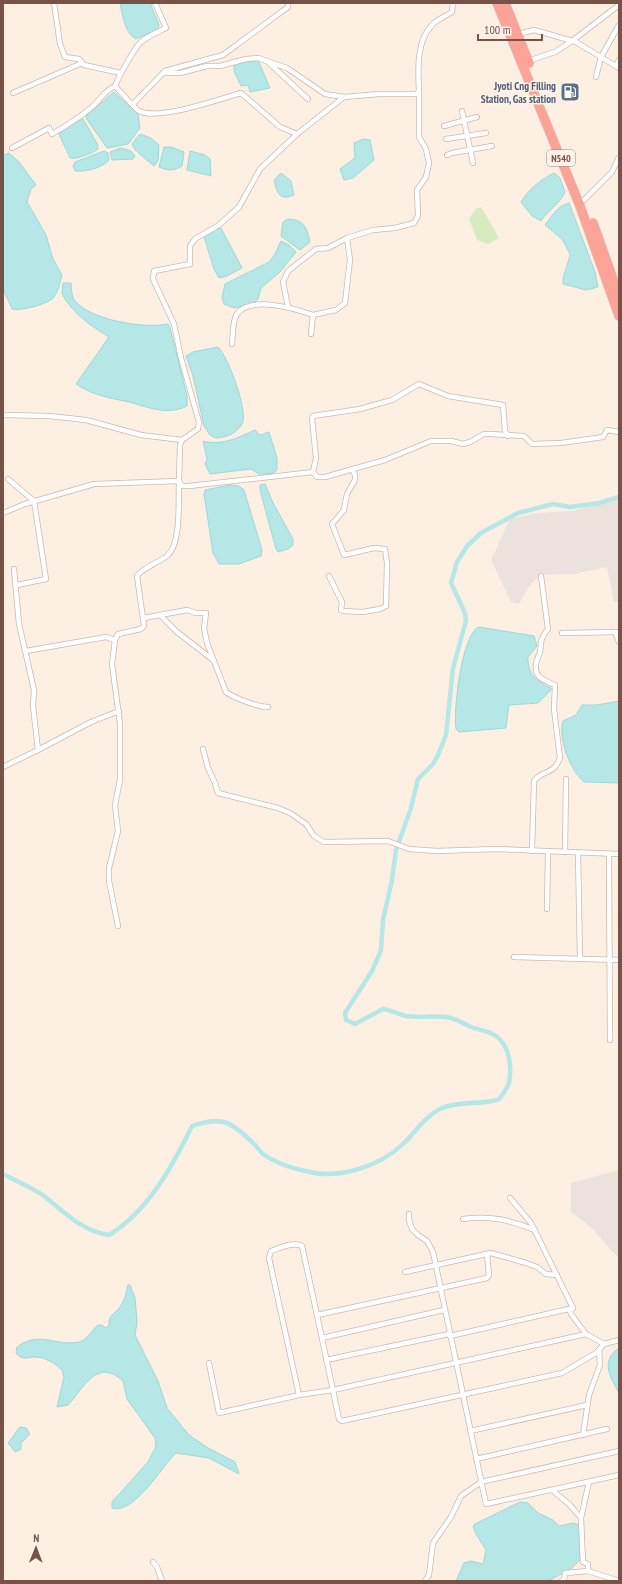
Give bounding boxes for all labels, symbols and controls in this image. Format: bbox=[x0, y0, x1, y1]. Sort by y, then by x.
scale bar bbox=[478, 16, 542, 42]
text: 100 m bbox=[484, 22, 511, 37]
place label: Jyoti Cng Filling Station, Gas station bbox=[481, 79, 556, 106]
fuel station icon: Jyoti Cng Filling Station, Gas station bbox=[559, 81, 581, 103]
road number: N540 bbox=[547, 150, 575, 166]
north arrow bbox=[16, 1528, 56, 1568]
text: N bbox=[33, 1531, 39, 1545]

